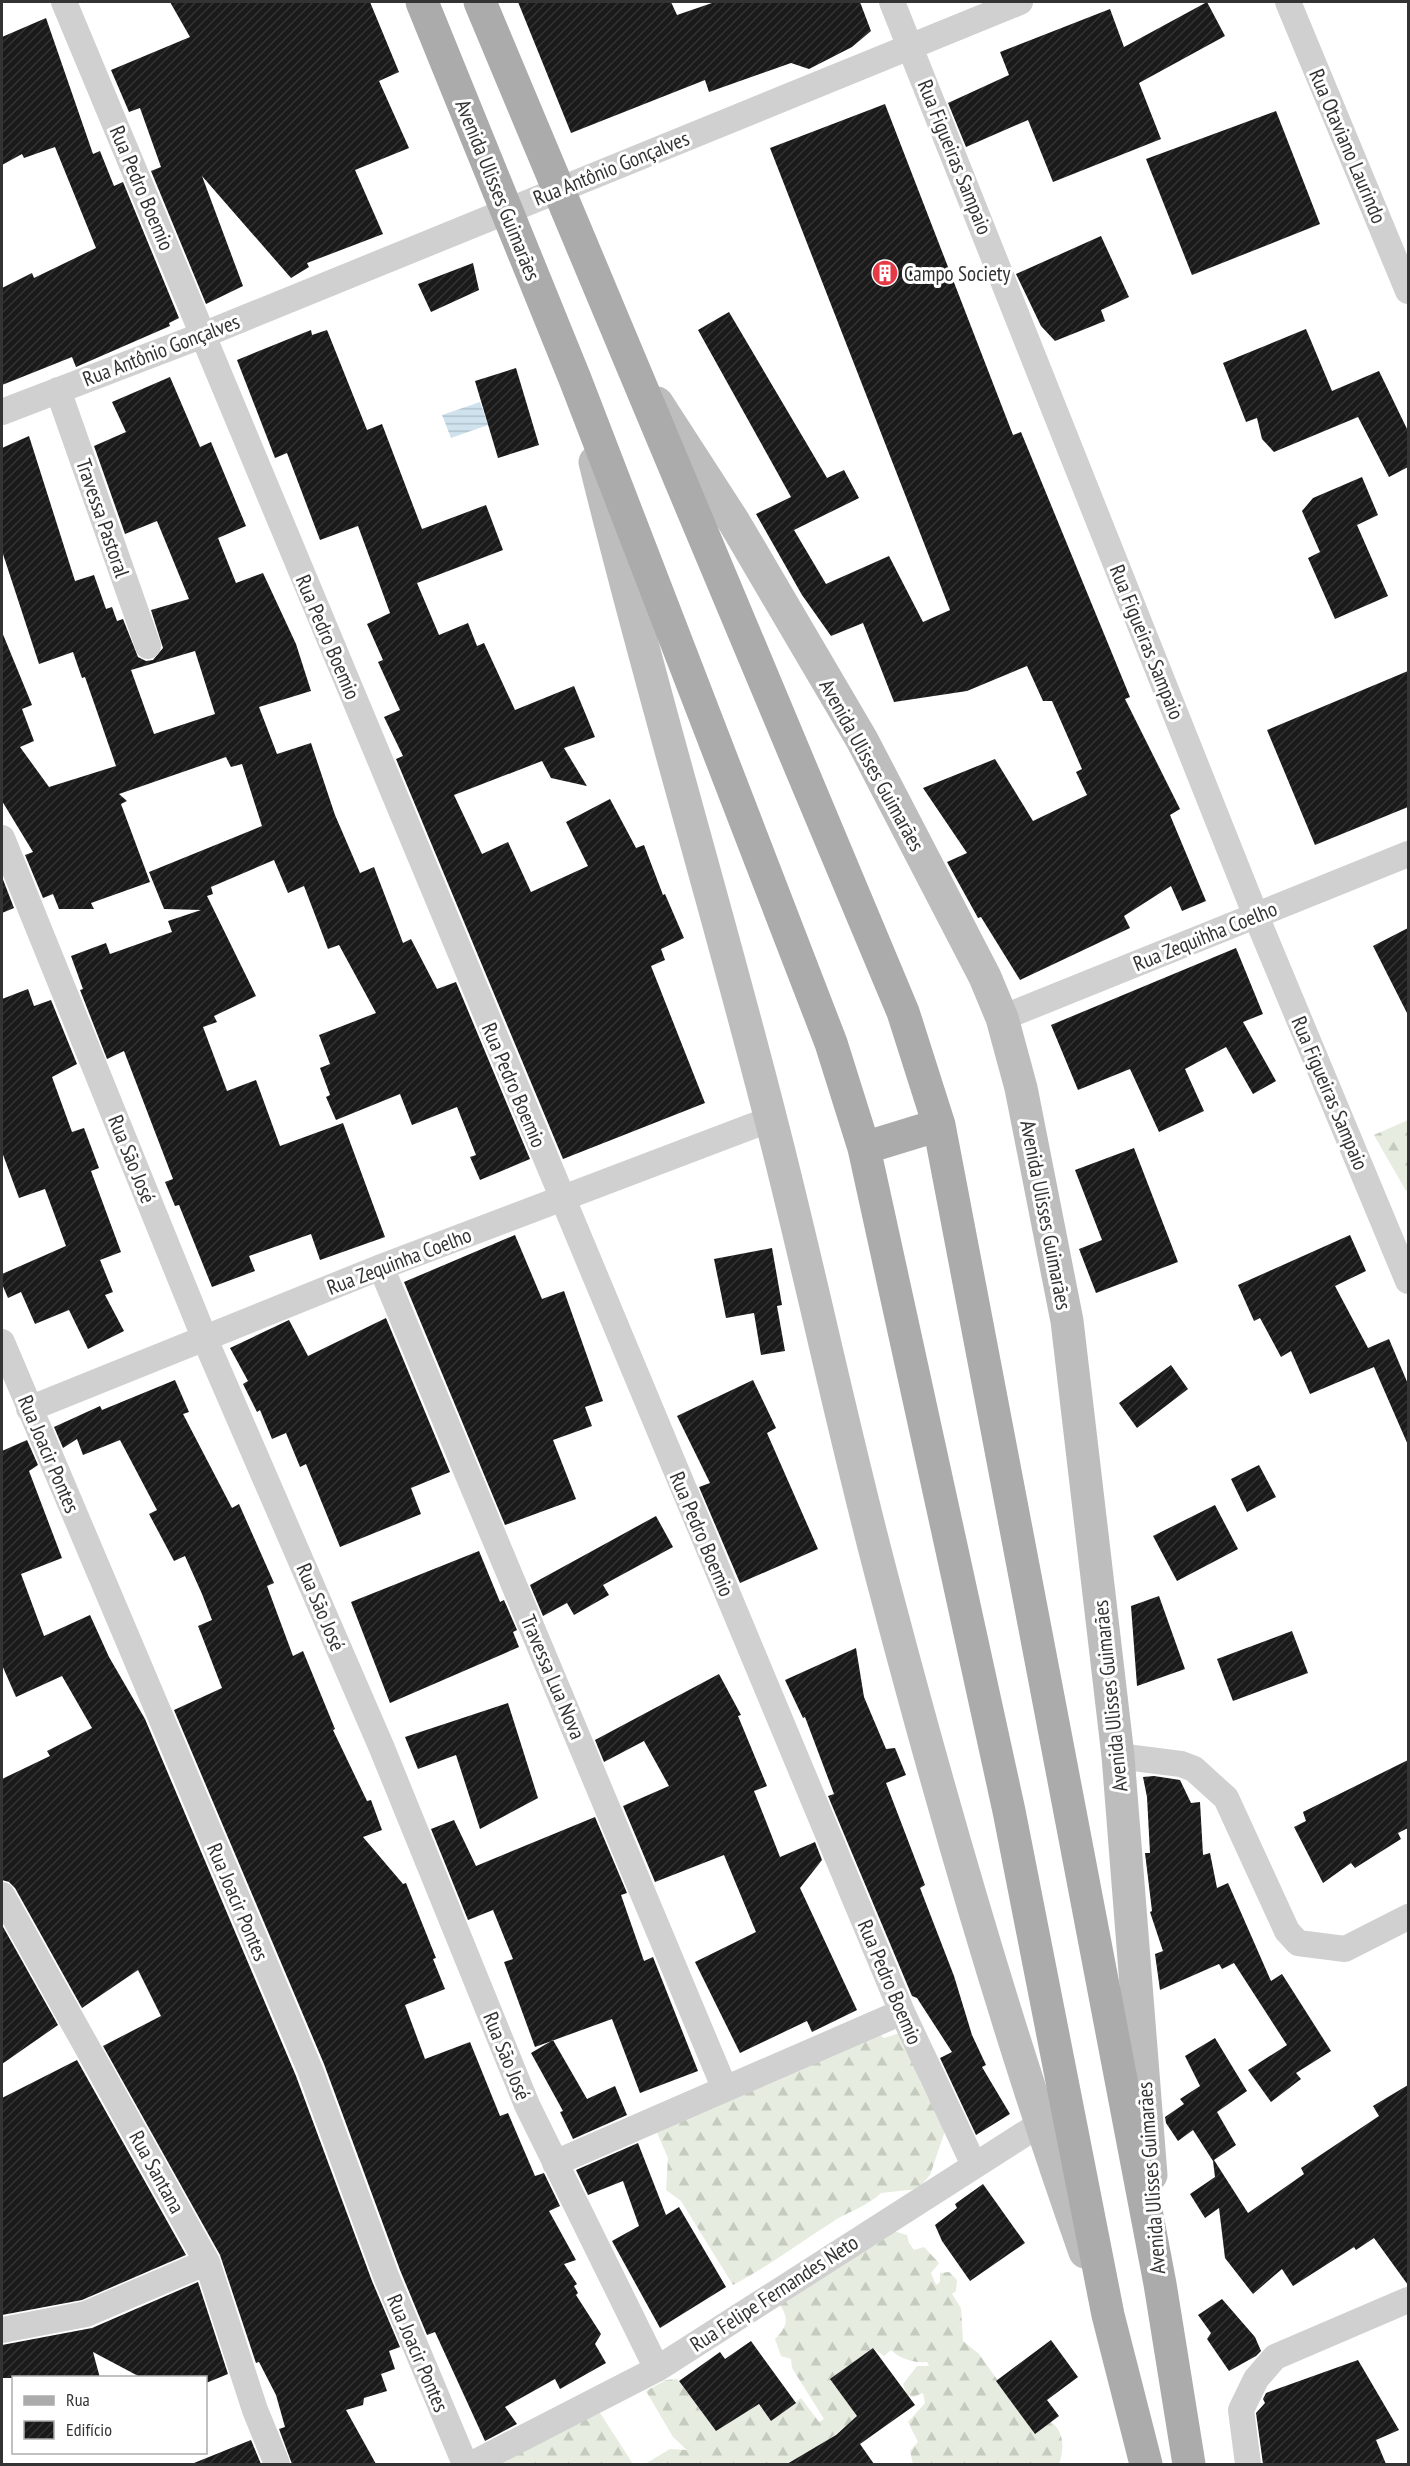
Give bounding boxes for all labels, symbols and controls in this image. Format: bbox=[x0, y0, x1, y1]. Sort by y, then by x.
street label: Rua Otaviano Laurindo bbox=[1303, 65, 1393, 227]
street label: Rua Figueiras Sampaio bbox=[912, 76, 998, 238]
street label: Avenida Ulisses Guimarães bbox=[449, 96, 547, 284]
street label: Rua Pedro Boemio bbox=[104, 122, 180, 254]
street label: Rua Antônio Gonçalves bbox=[529, 124, 693, 212]
building icon: Campo Society bbox=[870, 258, 900, 288]
place label: Campo Society bbox=[904, 260, 1010, 287]
street label: Rua Antônio Gonçalves bbox=[79, 308, 243, 392]
street label: Travessa Pastoral bbox=[70, 455, 136, 581]
street label: Rua Figueiras Sampaio bbox=[1104, 561, 1190, 723]
street label: Rua Pedro Boemio bbox=[290, 571, 366, 703]
street label: Avenida Ulisses Guimarães bbox=[813, 674, 931, 856]
street label: Rua Zequihha Coelho bbox=[1129, 895, 1281, 977]
street label: Rua Figueiras Sampaio bbox=[1285, 1012, 1375, 1174]
street label: Rua Pedro Boemio bbox=[476, 1019, 552, 1151]
street label: Rua São José bbox=[102, 1111, 162, 1207]
street label: Avenida Ulisses Guimarães bbox=[1014, 1118, 1078, 1312]
street label: Rua Zequinha Coelho bbox=[323, 1221, 475, 1301]
street label: Rua Joacir Pontes bbox=[12, 1391, 86, 1517]
street label: Rua Pedro Boemio bbox=[664, 1468, 740, 1600]
street label: Rua São José bbox=[290, 1559, 352, 1655]
street label: Avenida Ulisses Guimarães bbox=[1087, 1599, 1133, 1793]
street label: Travessa Lua Nova bbox=[515, 1611, 591, 1743]
street label: Rua Joacir Pontes bbox=[201, 1839, 275, 1965]
street label: Rua Pedro Boemio bbox=[852, 1916, 928, 2048]
street label: Rua São José bbox=[477, 2008, 537, 2104]
street label: Avenida Ulisses Guimarães bbox=[1131, 2081, 1171, 2275]
street label: Rua Santana bbox=[123, 2126, 191, 2218]
street label: Rua Felipe Fernandes Neto bbox=[685, 2229, 863, 2357]
street label: Rua Joacir Pontes bbox=[381, 2290, 455, 2416]
legend bbox=[12, 2376, 207, 2454]
text: Rua bbox=[66, 2388, 90, 2411]
text: Edifício bbox=[66, 2418, 112, 2441]

